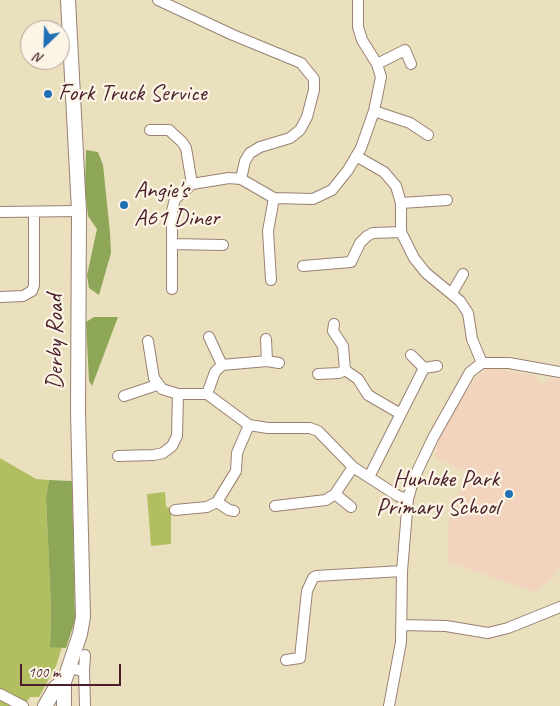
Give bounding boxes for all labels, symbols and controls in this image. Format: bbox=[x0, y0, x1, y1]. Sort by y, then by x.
north arrow bbox=[20, 20, 70, 70]
text: N bbox=[32, 49, 47, 68]
place label: Fork Truck Service bbox=[58, 80, 206, 108]
marker: Fork Truck Service bbox=[42, 88, 54, 100]
place label: Angie's A61 Diner bbox=[134, 177, 219, 233]
marker: Angie's A61 Diner bbox=[118, 199, 130, 211]
street label: Derby Road bbox=[42, 294, 70, 390]
place label: Hunloke Park Primary School bbox=[376, 466, 499, 522]
marker: Hunloke Park Primary School bbox=[503, 488, 515, 500]
scale bar bbox=[22, 654, 124, 686]
text: 100 m bbox=[28, 663, 60, 682]

